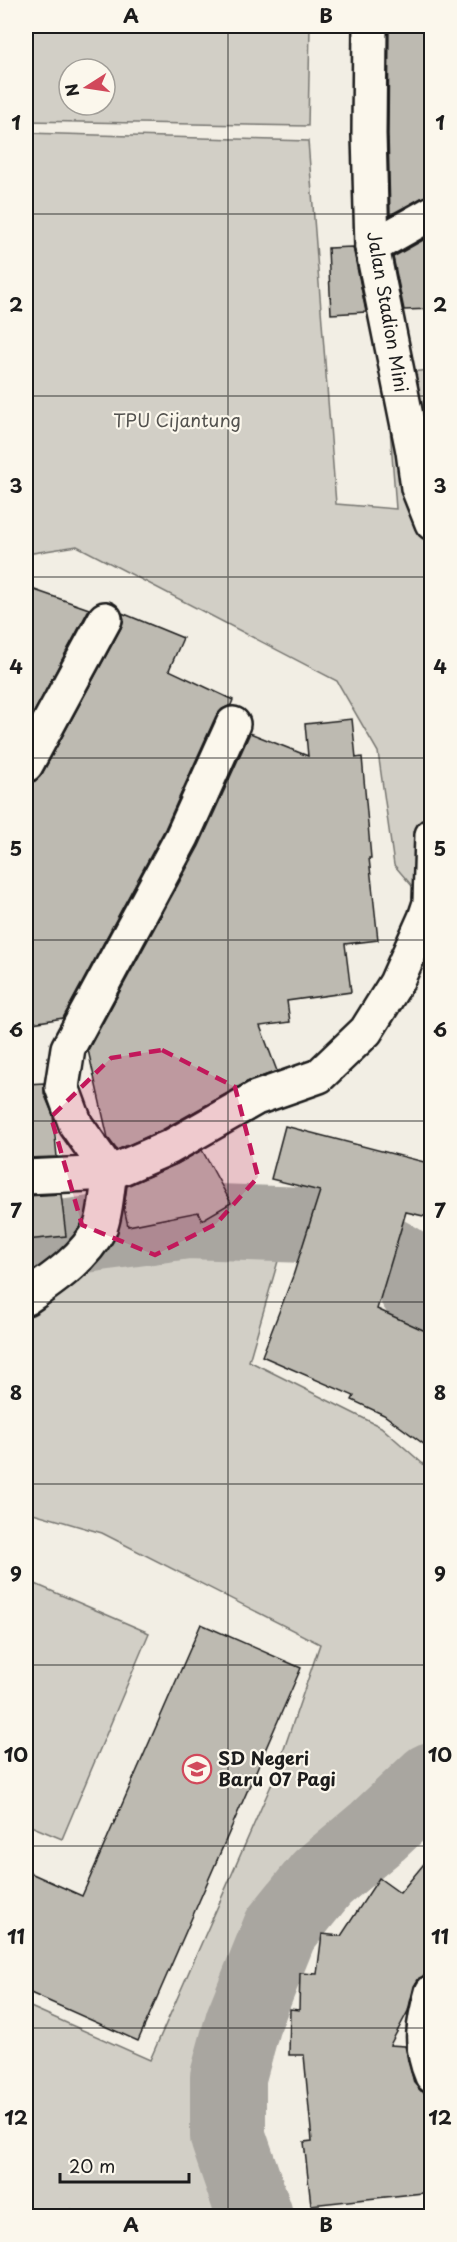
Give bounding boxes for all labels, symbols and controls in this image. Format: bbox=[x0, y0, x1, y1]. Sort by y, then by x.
text: A bbox=[123, 0, 139, 30]
text: B bbox=[319, 0, 333, 30]
north arrow bbox=[57, 57, 117, 117]
text: N bbox=[58, 82, 84, 99]
text: 1 bbox=[11, 107, 21, 137]
text: 1 bbox=[435, 107, 445, 137]
street label: Jalan Stadion Mini bbox=[361, 229, 416, 394]
text: 2 bbox=[9, 289, 23, 319]
text: 2 bbox=[433, 289, 447, 319]
park label: TPU Cijantung bbox=[113, 406, 241, 433]
text: 3 bbox=[9, 470, 23, 500]
text: 3 bbox=[433, 470, 447, 500]
text: 4 bbox=[9, 651, 23, 681]
text: 4 bbox=[433, 651, 447, 681]
text: 5 bbox=[10, 833, 22, 863]
text: 5 bbox=[434, 833, 446, 863]
text: 6 bbox=[9, 1014, 23, 1044]
text: 6 bbox=[433, 1014, 447, 1044]
text: 7 bbox=[10, 1195, 22, 1225]
text: 7 bbox=[434, 1195, 446, 1225]
text: 8 bbox=[10, 1377, 22, 1407]
text: 8 bbox=[434, 1377, 446, 1407]
text: 9 bbox=[10, 1558, 22, 1588]
text: 9 bbox=[434, 1558, 446, 1588]
text: 10 bbox=[4, 1739, 28, 1769]
text: 10 bbox=[428, 1739, 452, 1769]
place label: SD Negeri Baru 07 Pagi bbox=[218, 1744, 336, 1792]
school or university icon: SD Negeri Baru 07 Pagi bbox=[181, 1753, 213, 1785]
text: 11 bbox=[7, 1921, 25, 1951]
text: 11 bbox=[431, 1921, 449, 1951]
text: 12 bbox=[4, 2102, 28, 2132]
text: 12 bbox=[428, 2102, 452, 2132]
scale bar bbox=[60, 2146, 189, 2184]
text: 20 m bbox=[69, 2152, 115, 2179]
text: A bbox=[123, 2209, 139, 2239]
text: B bbox=[319, 2209, 333, 2239]

